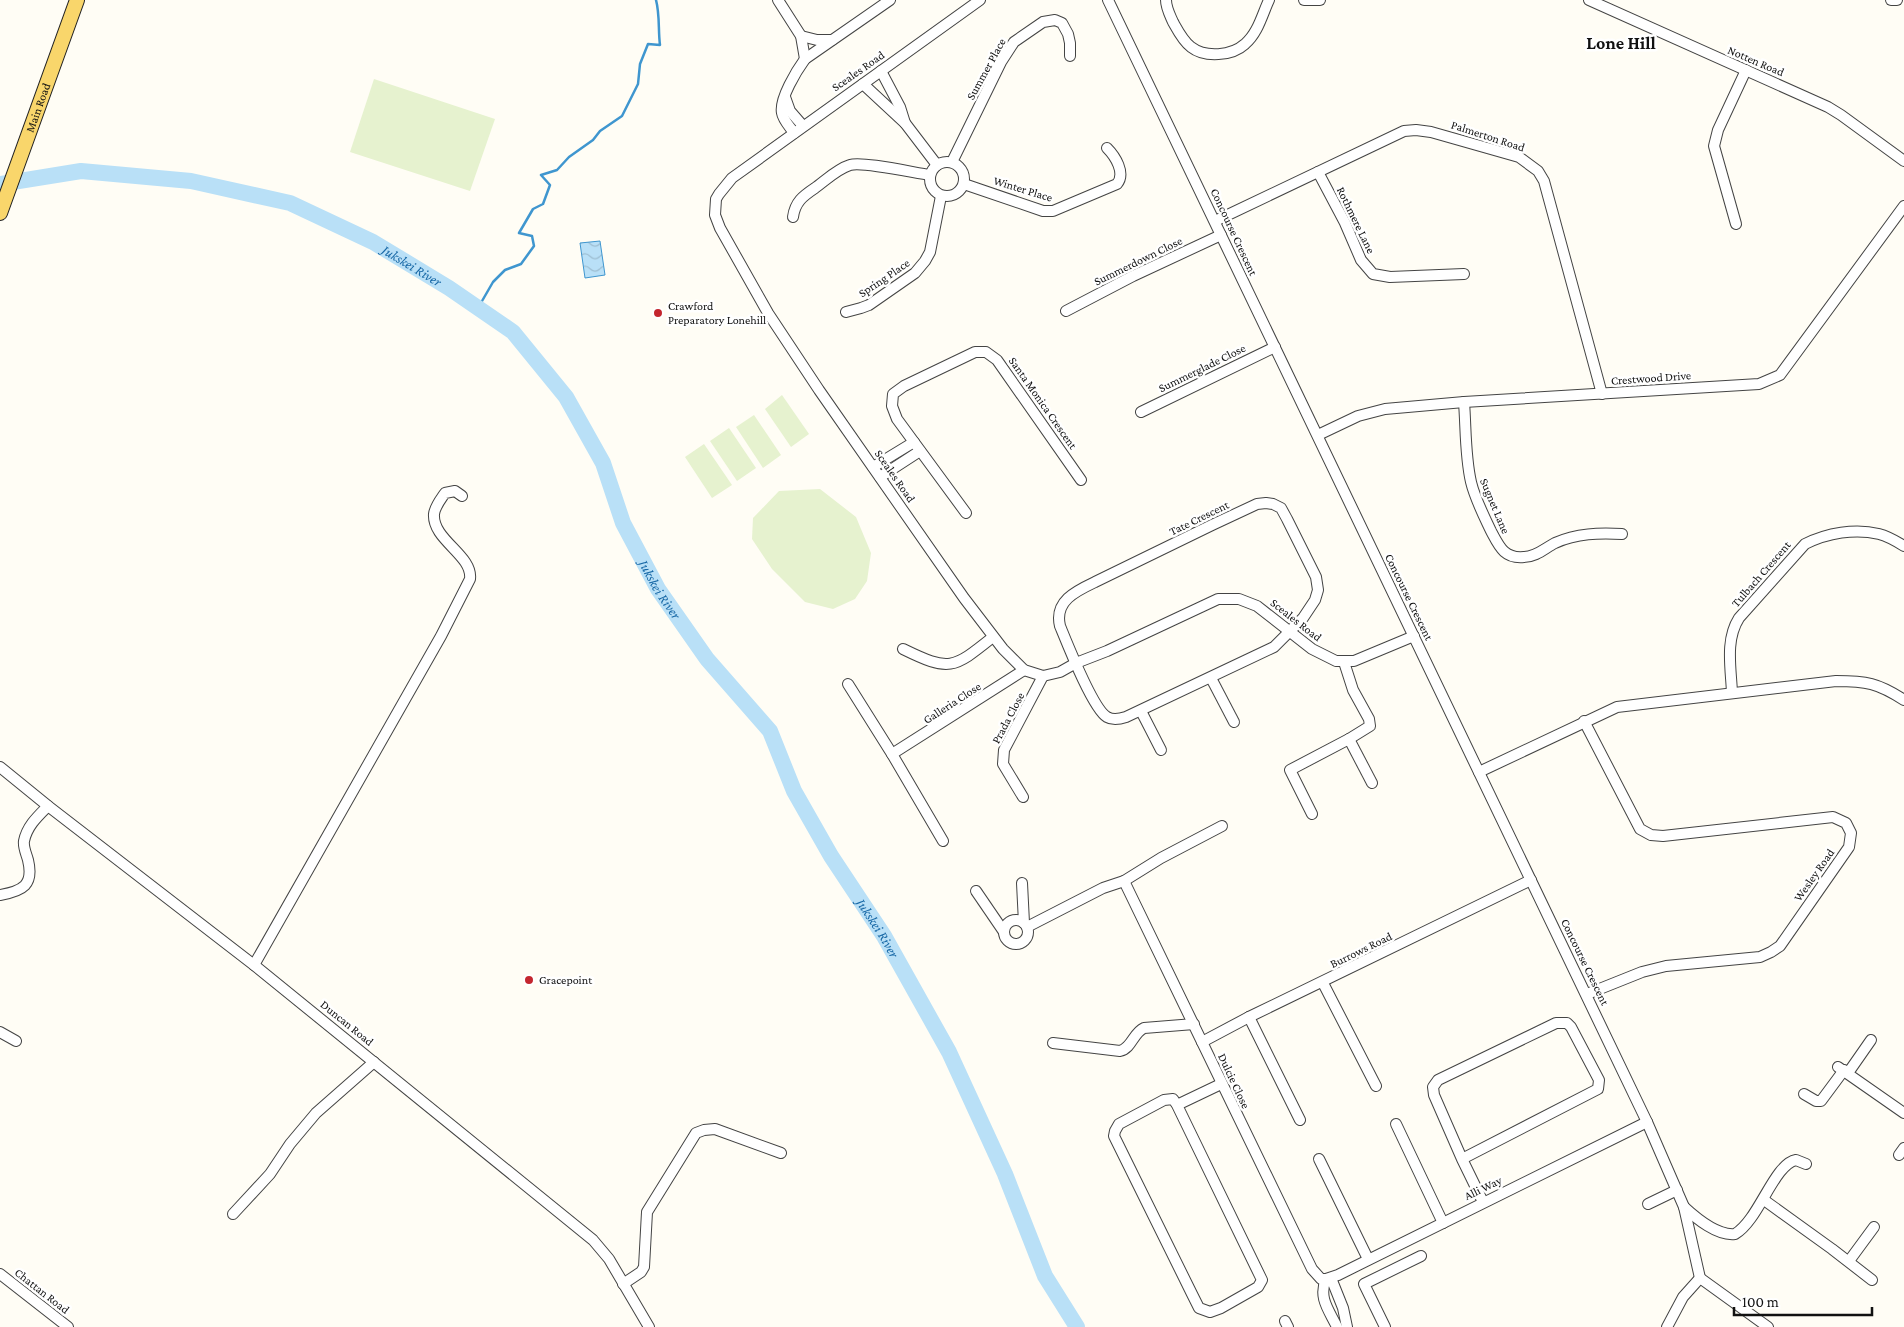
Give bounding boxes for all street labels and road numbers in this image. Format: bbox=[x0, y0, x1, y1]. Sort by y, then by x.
street label: Summer Place bbox=[963, 36, 1009, 102]
street label: Notten Road bbox=[1726, 43, 1787, 79]
street label: Sceales Road bbox=[829, 47, 888, 94]
street label: Main Road bbox=[23, 80, 54, 134]
street label: Palmerton Road bbox=[1449, 118, 1527, 155]
street label: Winter Place bbox=[992, 173, 1054, 205]
street label: Rothmere Lane bbox=[1334, 184, 1378, 256]
street label: Concourse Crescent bbox=[1208, 186, 1261, 279]
street label: Summerdown Close bbox=[1092, 234, 1184, 288]
street label: Spring Place bbox=[856, 256, 912, 300]
street label: Summerglade Close bbox=[1156, 341, 1248, 395]
street label: Santa Monica Crescent bbox=[1006, 354, 1081, 453]
street label: Crestwood Drive bbox=[1610, 368, 1692, 388]
street label: Sceales Road bbox=[872, 447, 919, 506]
street label: Sugnet Lane bbox=[1477, 476, 1513, 536]
street label: Tate Crescent bbox=[1167, 497, 1232, 538]
street label: Tulbach Crescent bbox=[1728, 537, 1794, 610]
street label: Concourse Crescent bbox=[1382, 551, 1437, 644]
street label: Sceales Road bbox=[1268, 596, 1325, 645]
street label: Galleria Close bbox=[920, 679, 984, 727]
street label: Prada Close bbox=[989, 690, 1027, 746]
street label: Wesley Road bbox=[1791, 845, 1838, 904]
street label: Concourse Crescent bbox=[1558, 916, 1613, 1009]
street label: Burrows Road bbox=[1328, 929, 1395, 971]
street label: Duncan Road bbox=[318, 997, 377, 1049]
street label: Dulcie Close bbox=[1215, 1051, 1253, 1111]
street label: Alli Way bbox=[1462, 1173, 1504, 1203]
street label: Chattan Road bbox=[12, 1265, 73, 1317]

